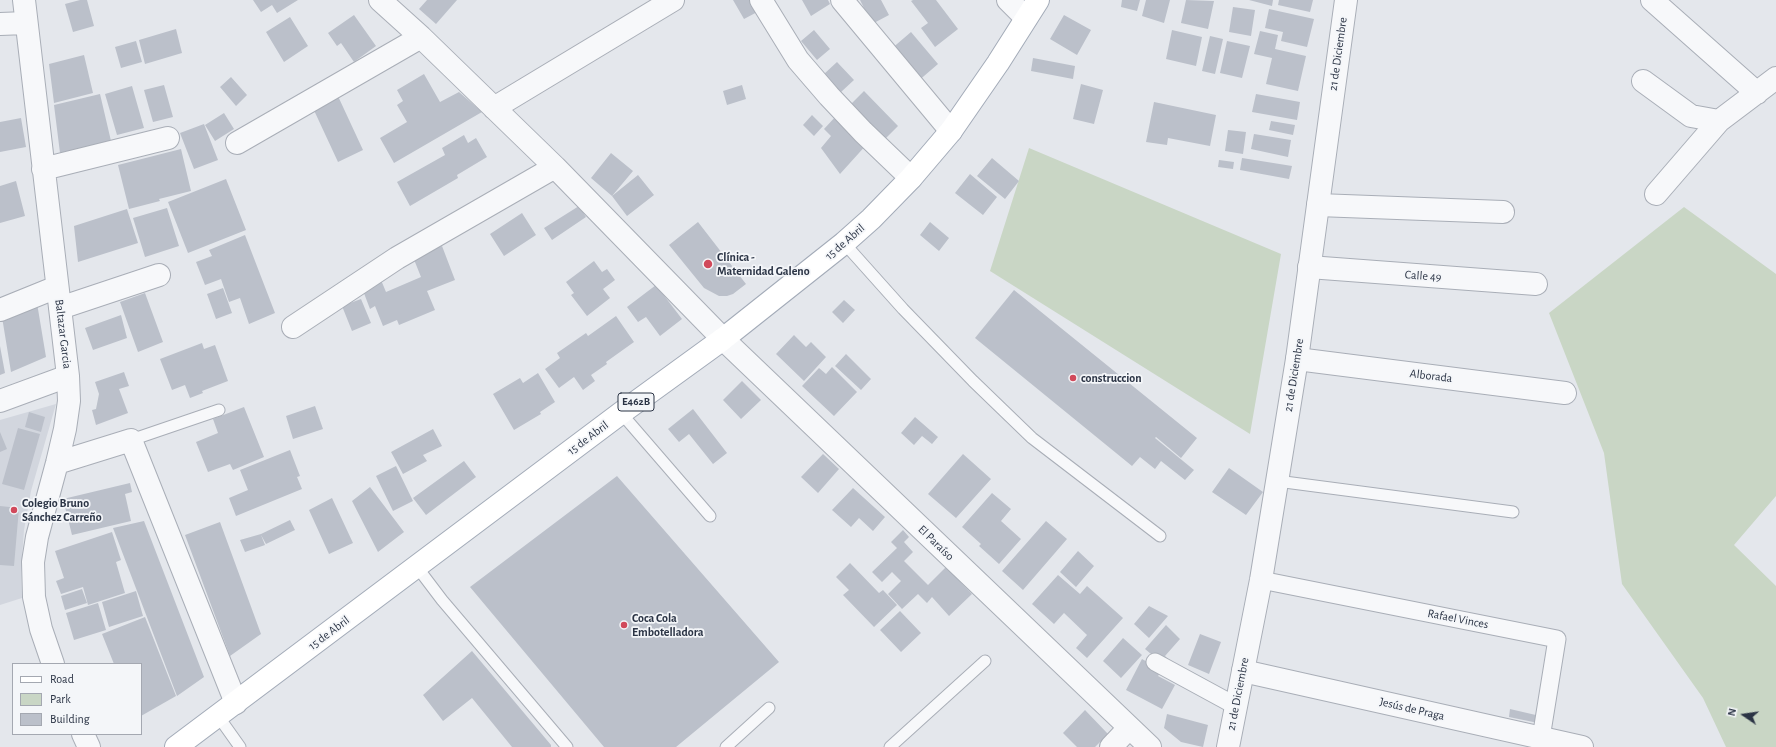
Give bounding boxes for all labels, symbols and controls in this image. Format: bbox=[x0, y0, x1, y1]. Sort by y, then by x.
street label: 21 de Diciembre bbox=[1326, 16, 1350, 92]
street label: 15 de Abril bbox=[822, 221, 868, 263]
place label: Clínica - Maternidad Galeno bbox=[717, 250, 810, 278]
marker: Clínica - Maternidad Galeno bbox=[702, 258, 714, 270]
street label: Calle 49 bbox=[1404, 268, 1442, 284]
street label: Baltazar Garcia bbox=[52, 298, 74, 370]
street label: 21 de Diciembre bbox=[1281, 337, 1307, 413]
street label: Alborada bbox=[1409, 366, 1453, 386]
place label: construccion bbox=[1081, 371, 1142, 385]
marker: construccion bbox=[1068, 373, 1078, 383]
road number: E462B bbox=[618, 393, 654, 411]
street label: 15 de Abril bbox=[565, 418, 611, 458]
place label: Colegio Bruno Sánchez Carreño bbox=[22, 496, 102, 524]
marker: Colegio Bruno Sánchez Carreño bbox=[9, 505, 19, 515]
street label: El Paraíso bbox=[915, 522, 957, 564]
street label: Rafael Vinces bbox=[1426, 606, 1490, 632]
place label: Coca Cola Embotelladora bbox=[632, 611, 704, 639]
street label: 15 de Abril bbox=[306, 613, 352, 653]
marker: Coca Cola Embotelladora bbox=[619, 620, 629, 630]
street label: 21 de Diciembre bbox=[1224, 656, 1252, 732]
legend bbox=[12, 663, 142, 735]
text: Road bbox=[50, 673, 74, 685]
text: Park bbox=[50, 693, 71, 705]
street label: Jesús de Praga bbox=[1378, 695, 1446, 723]
north arrow bbox=[1724, 695, 1764, 735]
text: N bbox=[1726, 707, 1738, 717]
text: Building bbox=[50, 713, 90, 725]

